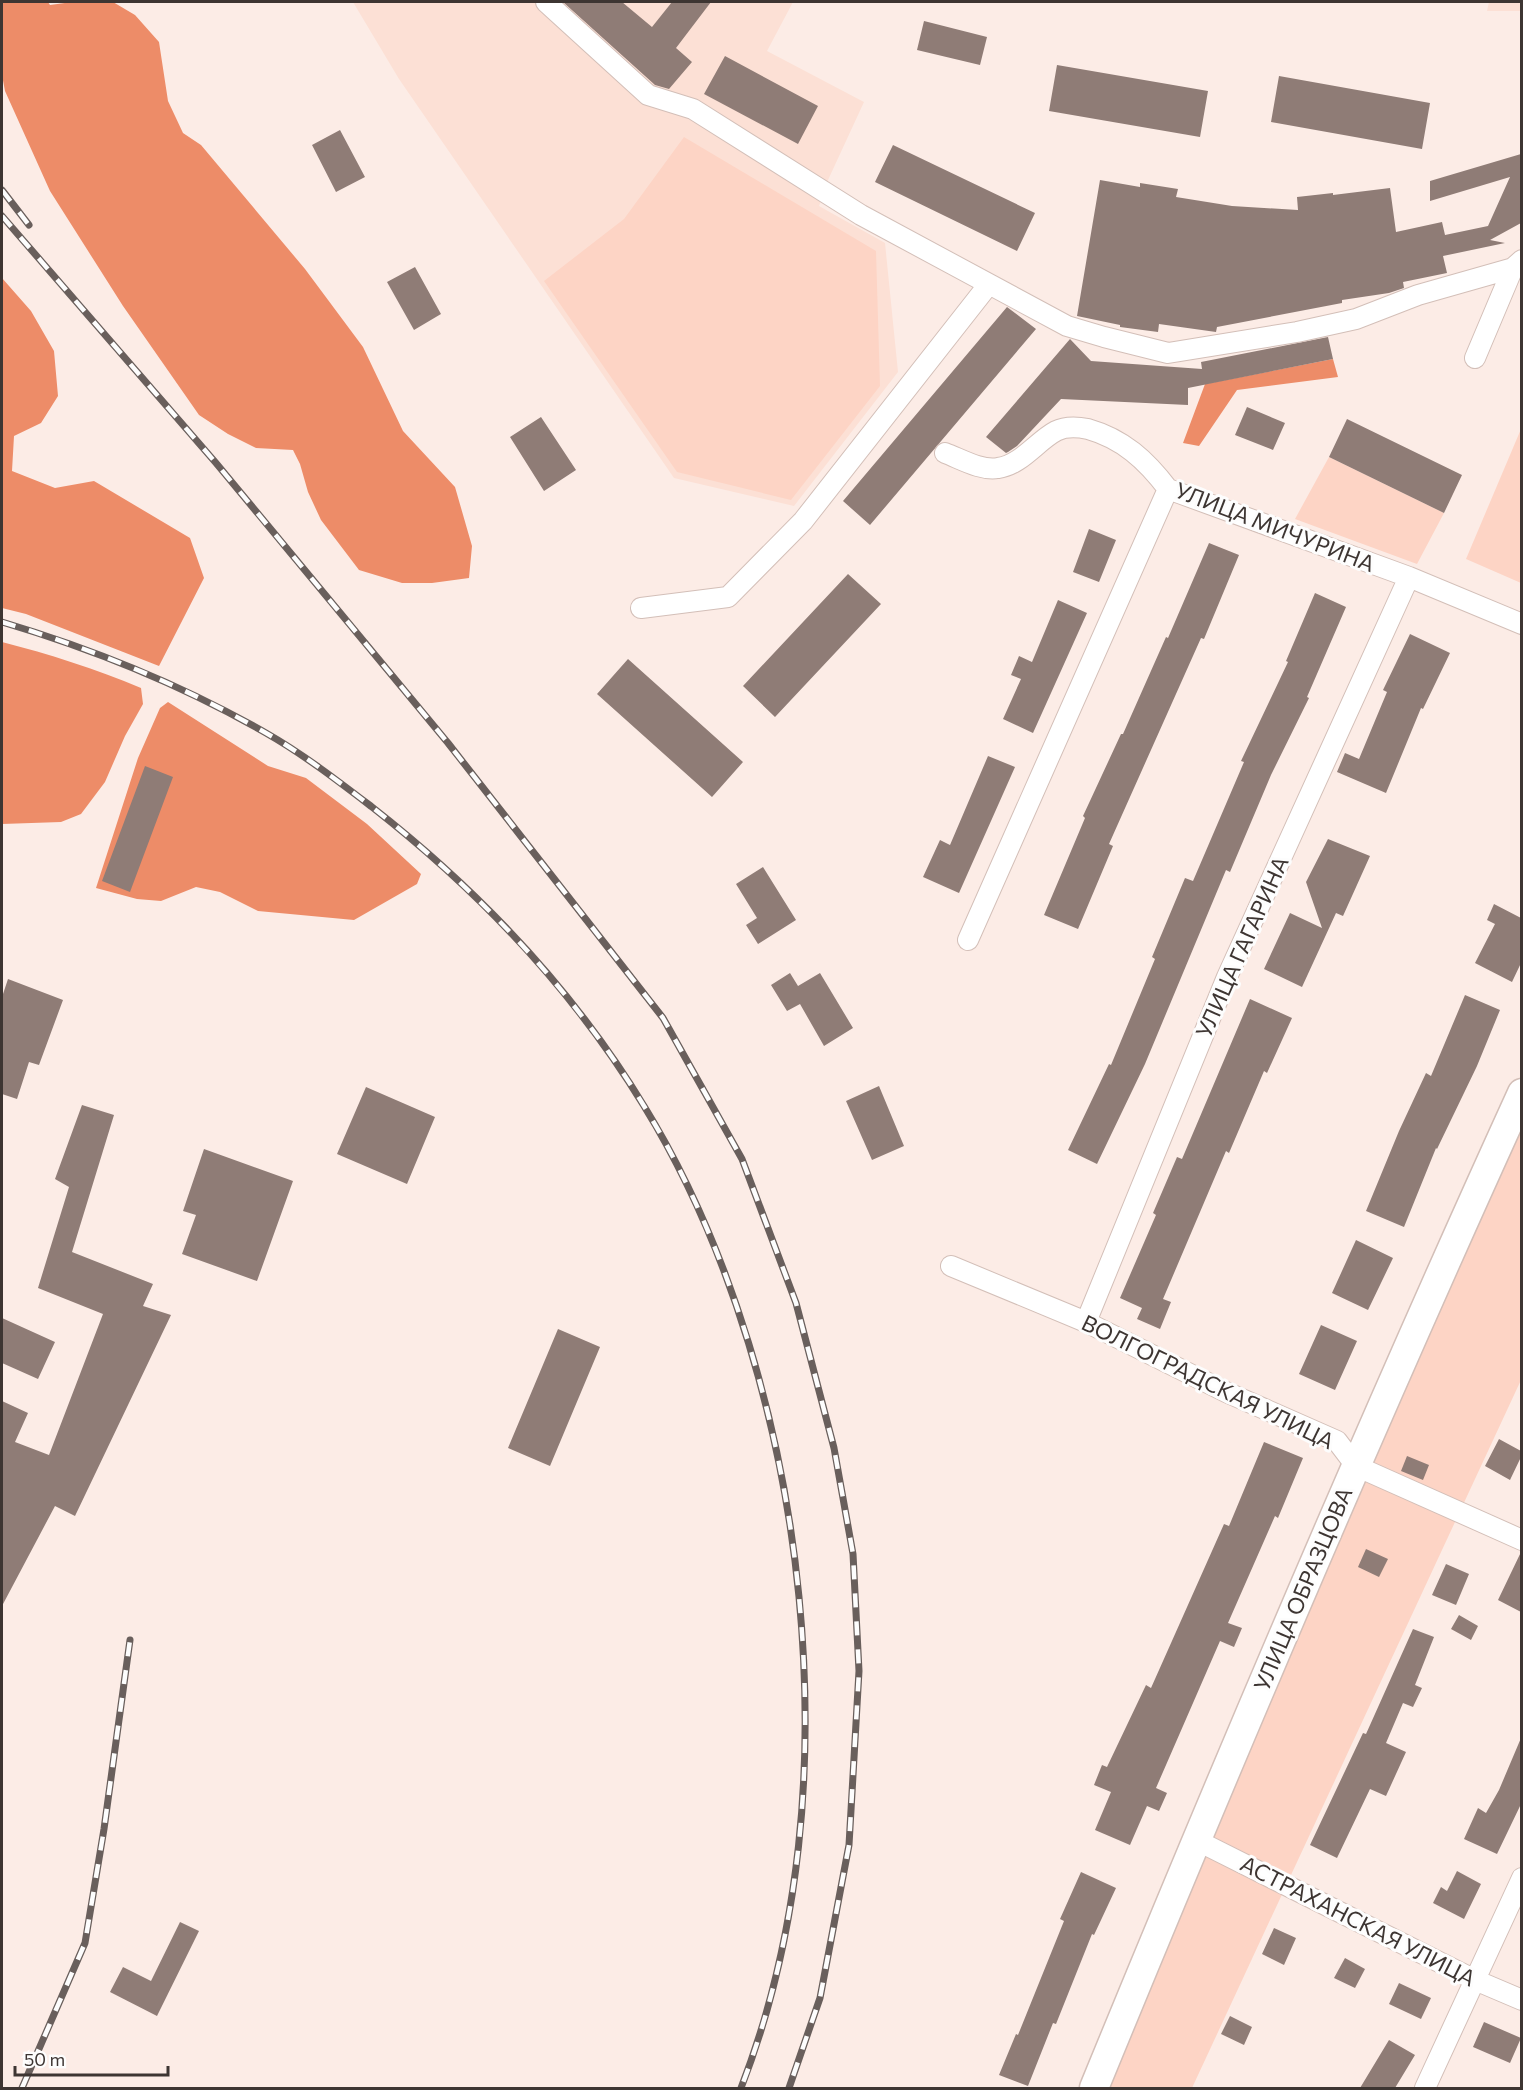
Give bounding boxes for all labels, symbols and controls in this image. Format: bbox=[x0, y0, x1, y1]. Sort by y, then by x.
street label: УЛИЦА МИЧУРИНА bbox=[1172, 476, 1379, 577]
street label: УЛИЦА ГАГАРИНА bbox=[1189, 852, 1294, 1042]
street label: ВОЛГОГРАДСКАЯ УЛИЦА bbox=[1078, 1309, 1339, 1455]
street label: УЛИЦА ОБРАЗЦОВА bbox=[1247, 1483, 1358, 1695]
street label: АСТРАХАНСКАЯ УЛИЦА bbox=[1236, 1850, 1480, 1992]
scale bar bbox=[15, 2039, 168, 2077]
text: 50 m bbox=[24, 2048, 65, 2070]

